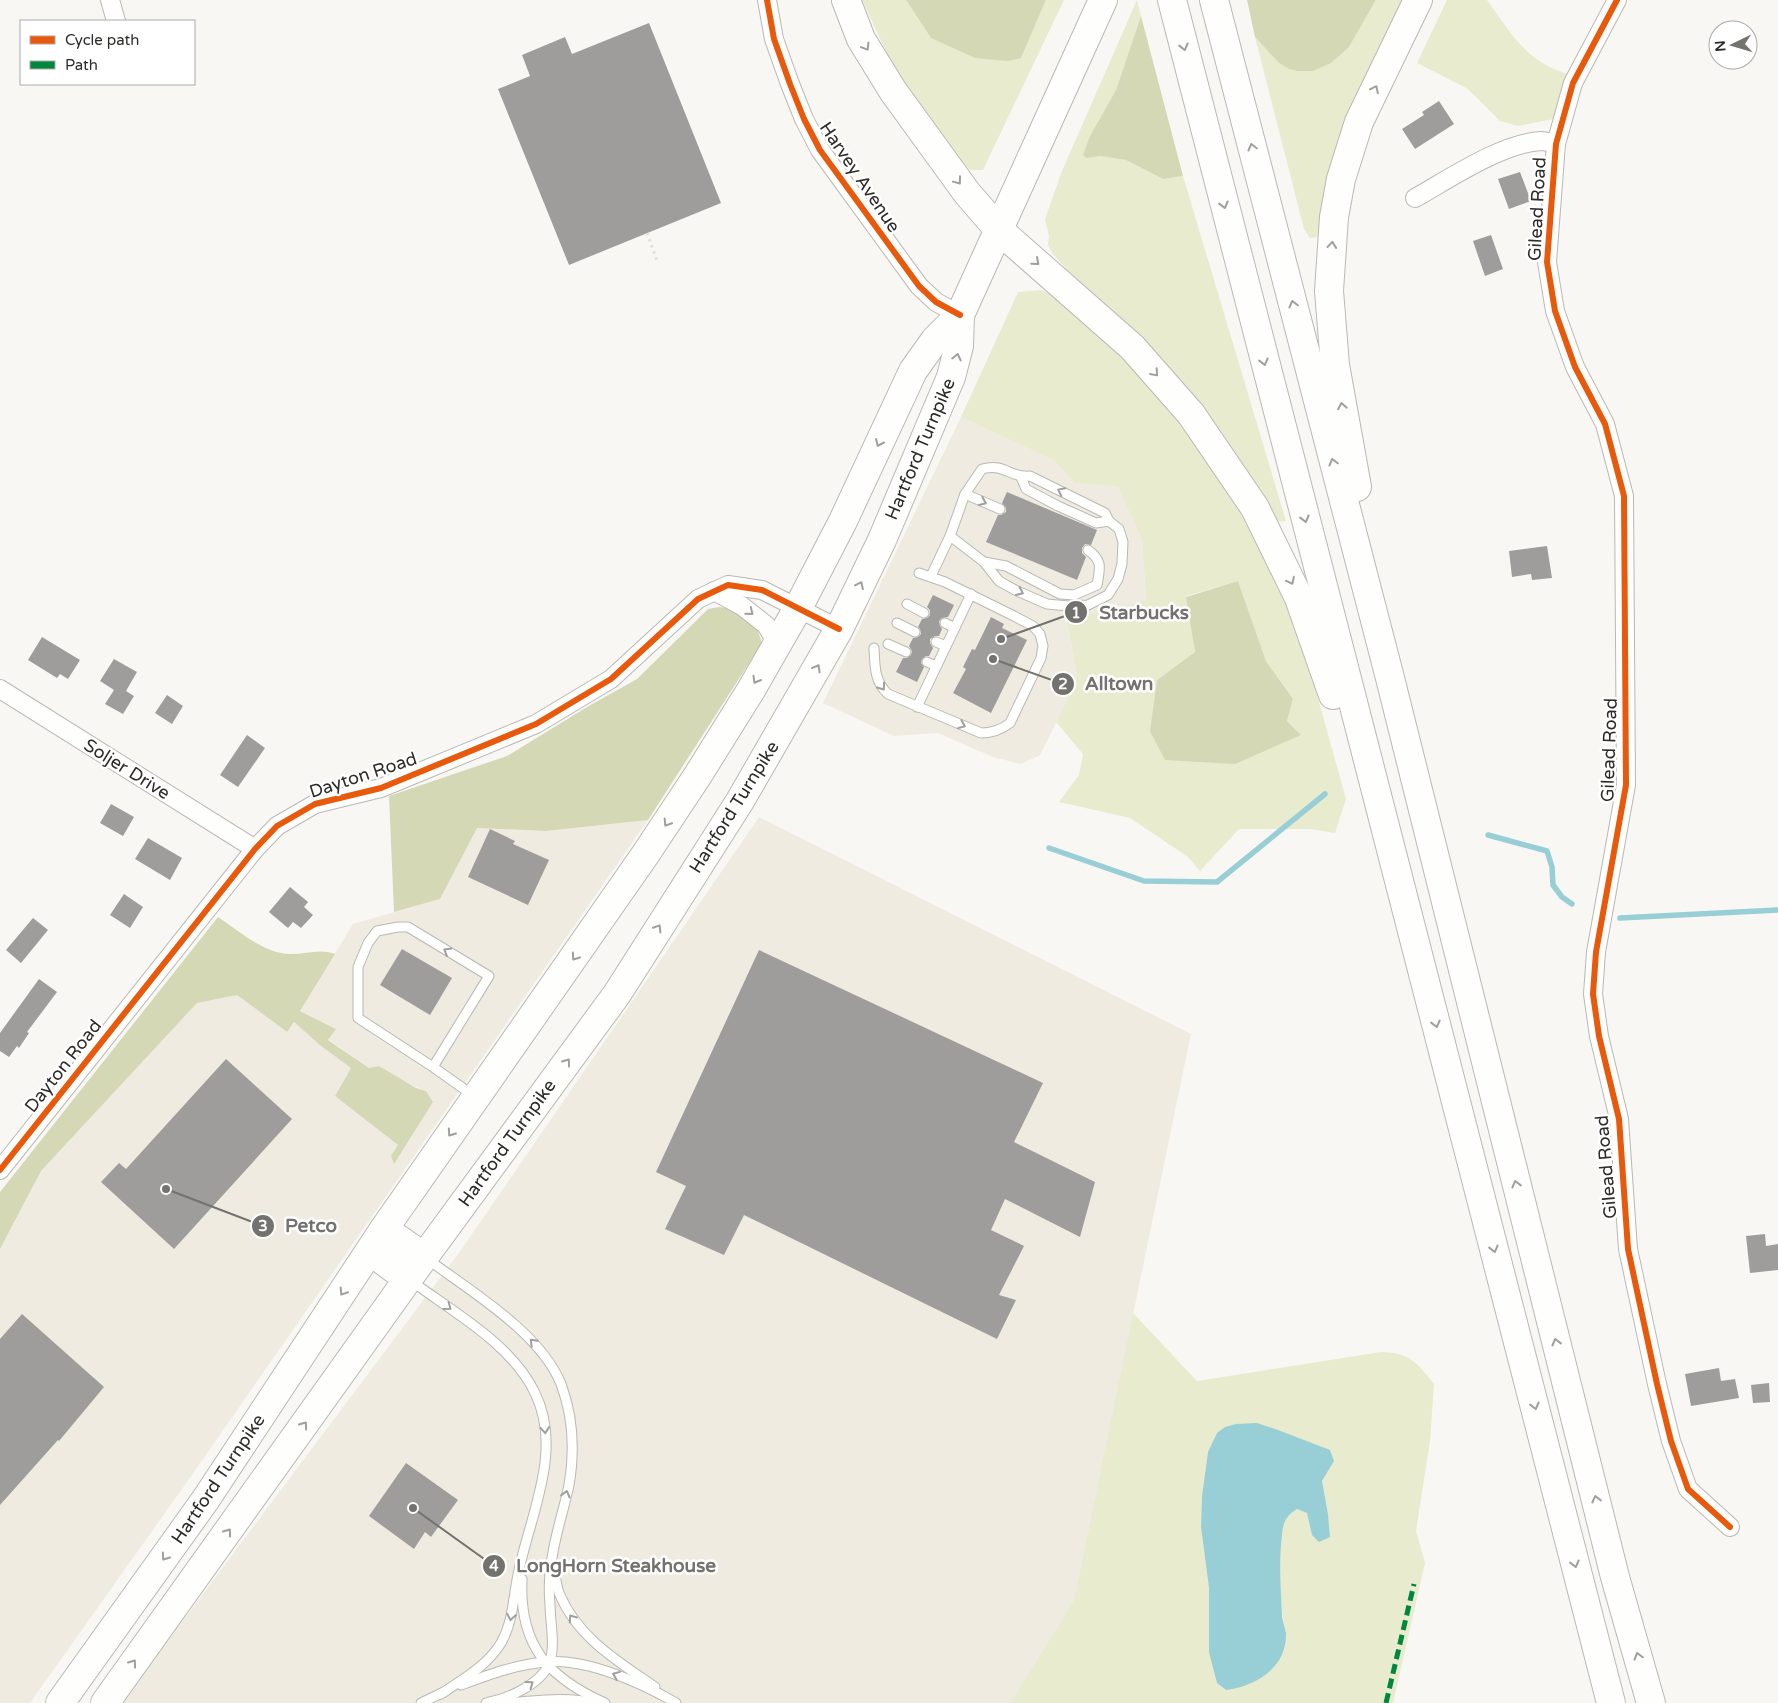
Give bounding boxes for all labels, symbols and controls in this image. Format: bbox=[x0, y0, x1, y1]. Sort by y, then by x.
legend bbox=[20, 20, 195, 85]
north arrow bbox=[1708, 20, 1758, 70]
text: Cycle path bbox=[65, 31, 139, 49]
text: N bbox=[1712, 40, 1730, 52]
one-way arrow bbox=[859, 41, 869, 50]
one-way arrow bbox=[1178, 43, 1188, 51]
text: Path bbox=[65, 56, 98, 74]
one-way arrow bbox=[1369, 85, 1379, 94]
street label: Harvey Avenue bbox=[815, 117, 905, 237]
one-way arrow bbox=[1247, 143, 1258, 151]
street label: Gilead Road bbox=[1523, 156, 1551, 262]
one-way arrow bbox=[952, 175, 960, 184]
one-way arrow bbox=[1218, 200, 1229, 209]
one-way arrow bbox=[1327, 240, 1338, 248]
one-way arrow bbox=[1031, 256, 1040, 265]
one-way arrow bbox=[1288, 301, 1298, 309]
one-way arrow bbox=[951, 353, 962, 362]
one-way arrow bbox=[1258, 358, 1269, 367]
one-way arrow bbox=[1149, 368, 1158, 377]
street label: Hartford Turnpike bbox=[880, 375, 960, 523]
one-way arrow bbox=[1338, 402, 1348, 410]
one-way arrow bbox=[875, 438, 886, 447]
one-way arrow bbox=[1329, 458, 1339, 466]
one-way arrow bbox=[1057, 487, 1066, 498]
one-way arrow bbox=[978, 495, 987, 506]
one-way arrow bbox=[1299, 515, 1310, 524]
one-way arrow bbox=[1285, 576, 1295, 585]
one-way arrow bbox=[854, 581, 865, 590]
one-way arrow bbox=[1015, 586, 1024, 596]
callout: Starbucks bbox=[1064, 595, 1198, 629]
text: Starbucks bbox=[1099, 602, 1189, 624]
text: 1 bbox=[1071, 604, 1081, 622]
one-way arrow bbox=[744, 607, 753, 615]
one-way arrow bbox=[811, 664, 821, 673]
callout: Alltown bbox=[1050, 667, 1164, 701]
text: Alltown bbox=[1085, 673, 1153, 695]
one-way arrow bbox=[753, 675, 763, 684]
text: 2 bbox=[1058, 675, 1068, 693]
one-way arrow bbox=[876, 681, 885, 691]
street label: Gilead Road bbox=[1596, 698, 1622, 802]
one-way arrow bbox=[957, 719, 966, 730]
street label: Soljer Drive bbox=[80, 734, 174, 804]
street label: Hartford Turnpike bbox=[684, 737, 784, 877]
street label: Dayton Road bbox=[306, 747, 420, 803]
one-way arrow bbox=[663, 817, 673, 826]
one-way arrow bbox=[651, 924, 661, 933]
one-way arrow bbox=[444, 948, 453, 958]
one-way arrow bbox=[572, 951, 581, 960]
street label: Dayton Road bbox=[20, 1015, 106, 1117]
one-way arrow bbox=[1430, 1019, 1441, 1028]
one-way arrow bbox=[561, 1059, 569, 1068]
street label: Hartford Turnpike bbox=[453, 1075, 561, 1211]
street label: Gilead Road bbox=[1591, 1114, 1621, 1220]
one-way arrow bbox=[448, 1127, 457, 1137]
one-way arrow bbox=[1511, 1180, 1522, 1189]
callout: Petco bbox=[250, 1209, 347, 1243]
text: Petco bbox=[285, 1215, 337, 1237]
text: 3 bbox=[258, 1217, 268, 1235]
one-way arrow bbox=[1488, 1244, 1499, 1253]
one-way arrow bbox=[340, 1286, 349, 1295]
one-way arrow bbox=[442, 1301, 451, 1311]
one-way arrow bbox=[1551, 1337, 1562, 1346]
one-way arrow bbox=[529, 1339, 538, 1348]
one-way arrow bbox=[1529, 1402, 1539, 1410]
street label: Hartford Turnpike bbox=[166, 1410, 270, 1548]
one-way arrow bbox=[298, 1421, 307, 1431]
one-way arrow bbox=[539, 1426, 550, 1434]
one-way arrow bbox=[561, 1490, 571, 1498]
one-way arrow bbox=[1591, 1495, 1602, 1504]
one-way arrow bbox=[222, 1528, 231, 1538]
callout: LongHorn Steakhouse bbox=[481, 1549, 726, 1583]
one-way arrow bbox=[162, 1552, 171, 1561]
text: LongHorn Steakhouse bbox=[516, 1555, 716, 1578]
text: 4 bbox=[489, 1557, 499, 1575]
one-way arrow bbox=[1569, 1559, 1580, 1568]
one-way arrow bbox=[507, 1612, 517, 1621]
one-way arrow bbox=[569, 1614, 578, 1624]
one-way arrow bbox=[1633, 1653, 1643, 1661]
one-way arrow bbox=[127, 1660, 136, 1669]
one-way arrow bbox=[612, 1671, 621, 1682]
one-way arrow bbox=[524, 1681, 534, 1690]

